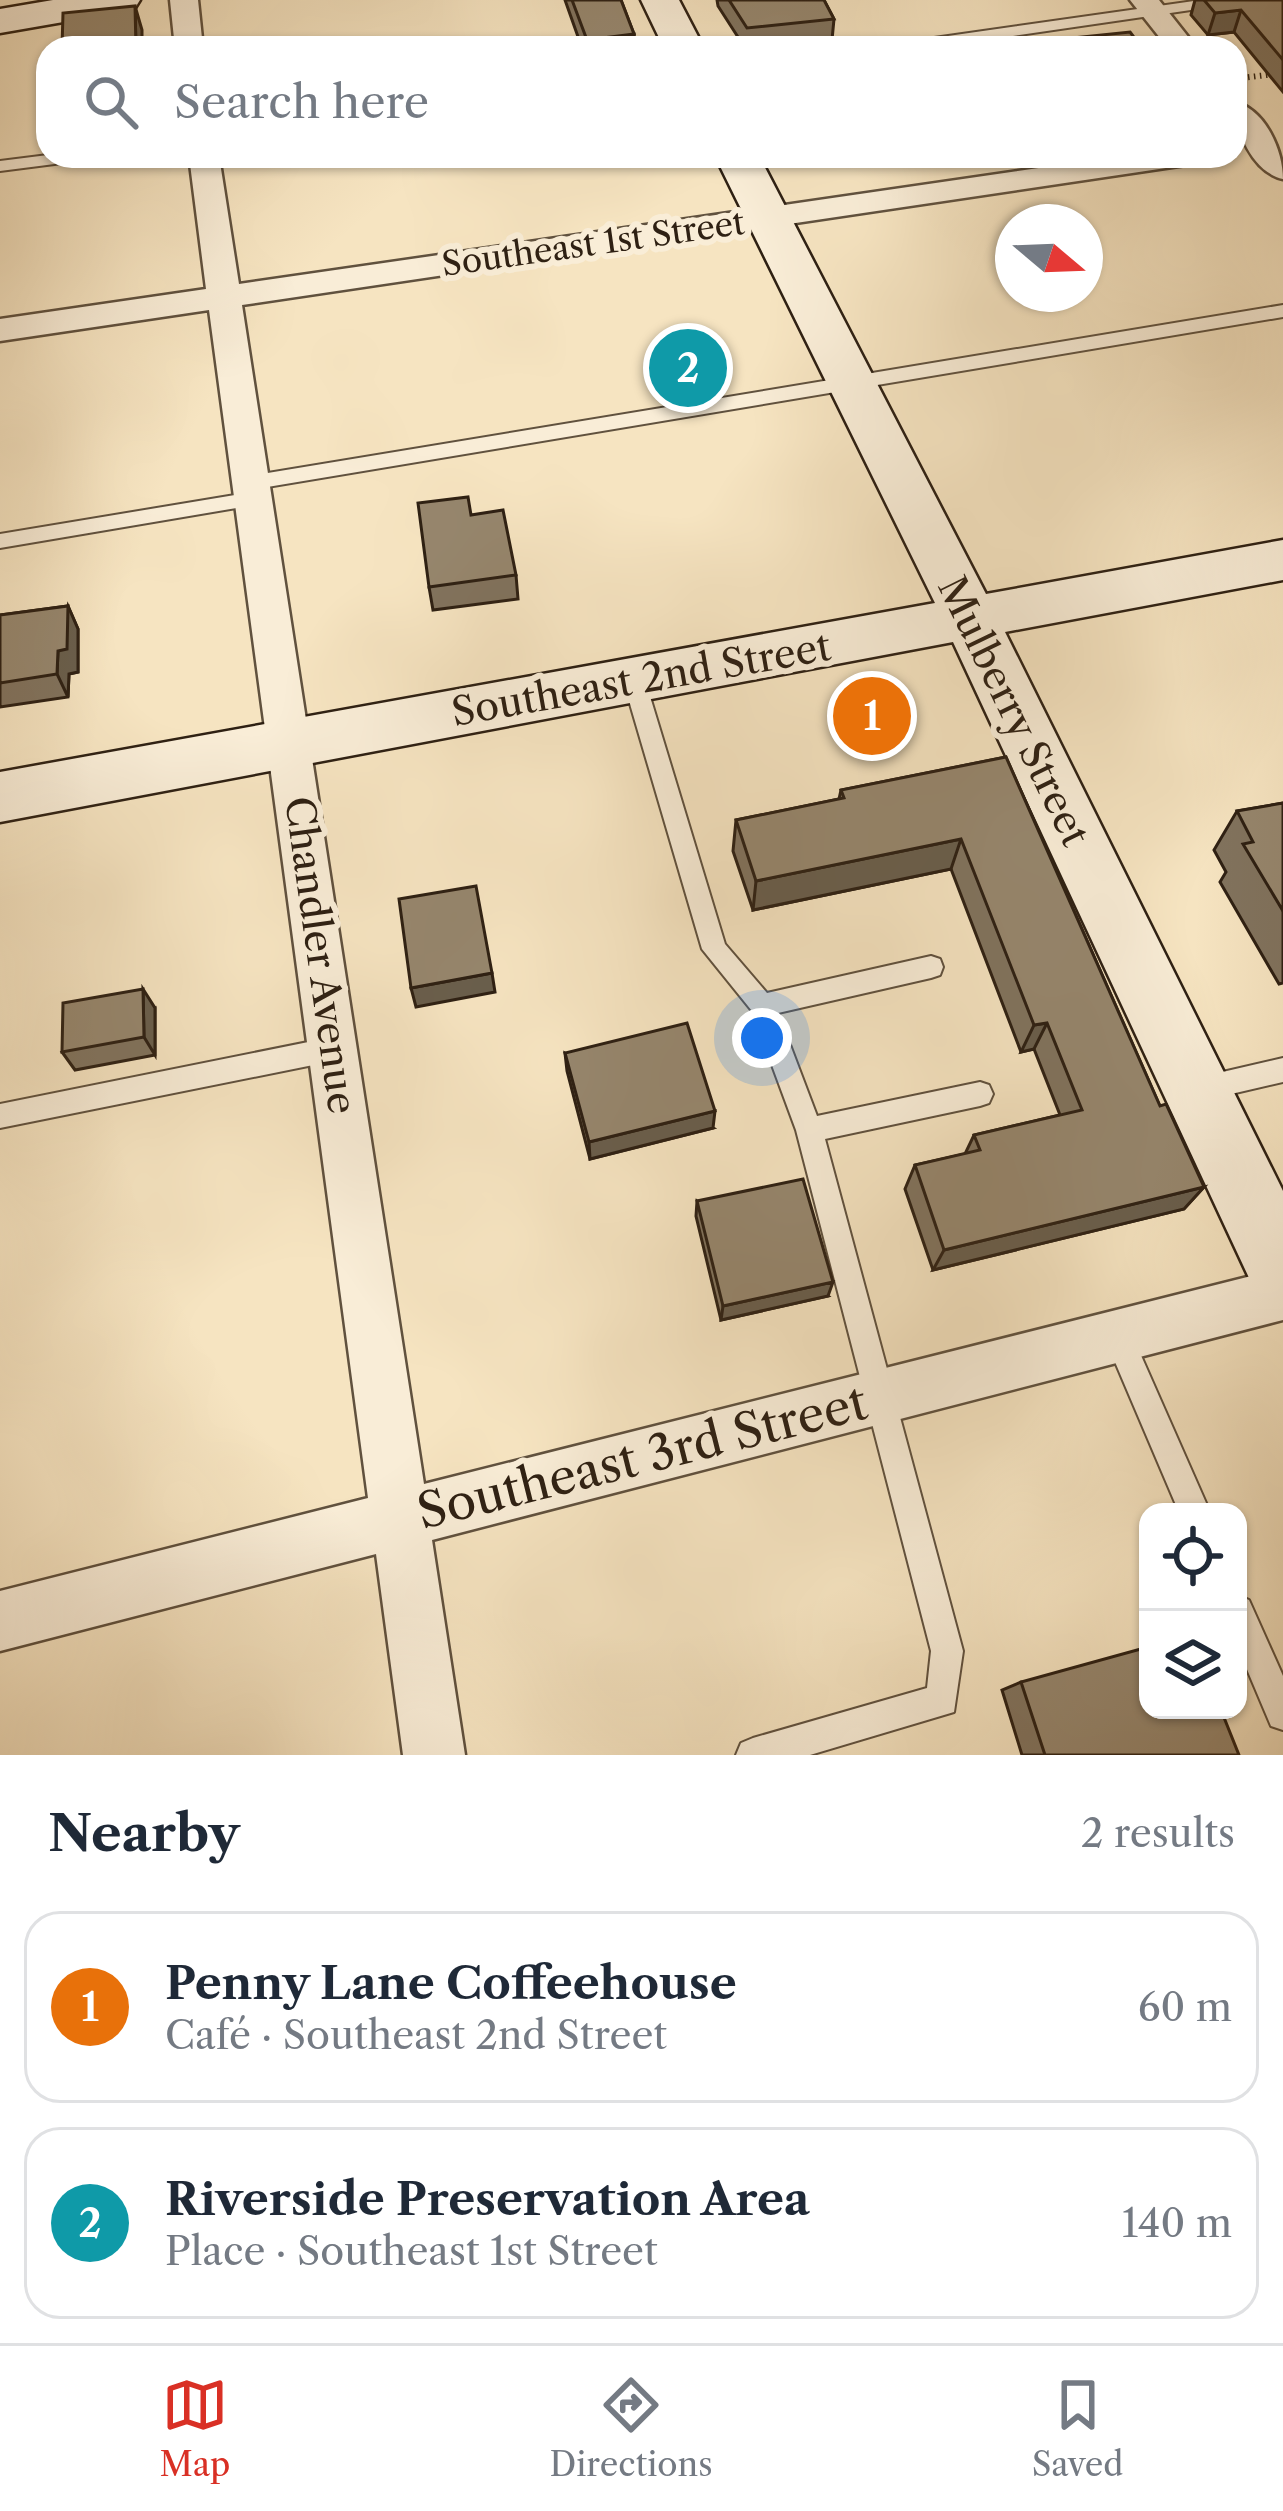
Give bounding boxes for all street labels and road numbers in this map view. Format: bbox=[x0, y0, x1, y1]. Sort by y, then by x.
street label: Southeast 1st Street bbox=[439, 202, 747, 285]
street label: Mulberry Street bbox=[928, 568, 1100, 854]
street label: Southeast 2nd Street bbox=[448, 622, 835, 736]
street label: Chandler Avenue bbox=[275, 793, 367, 1117]
street label: Southeast 3rd Street bbox=[411, 1372, 873, 1541]

